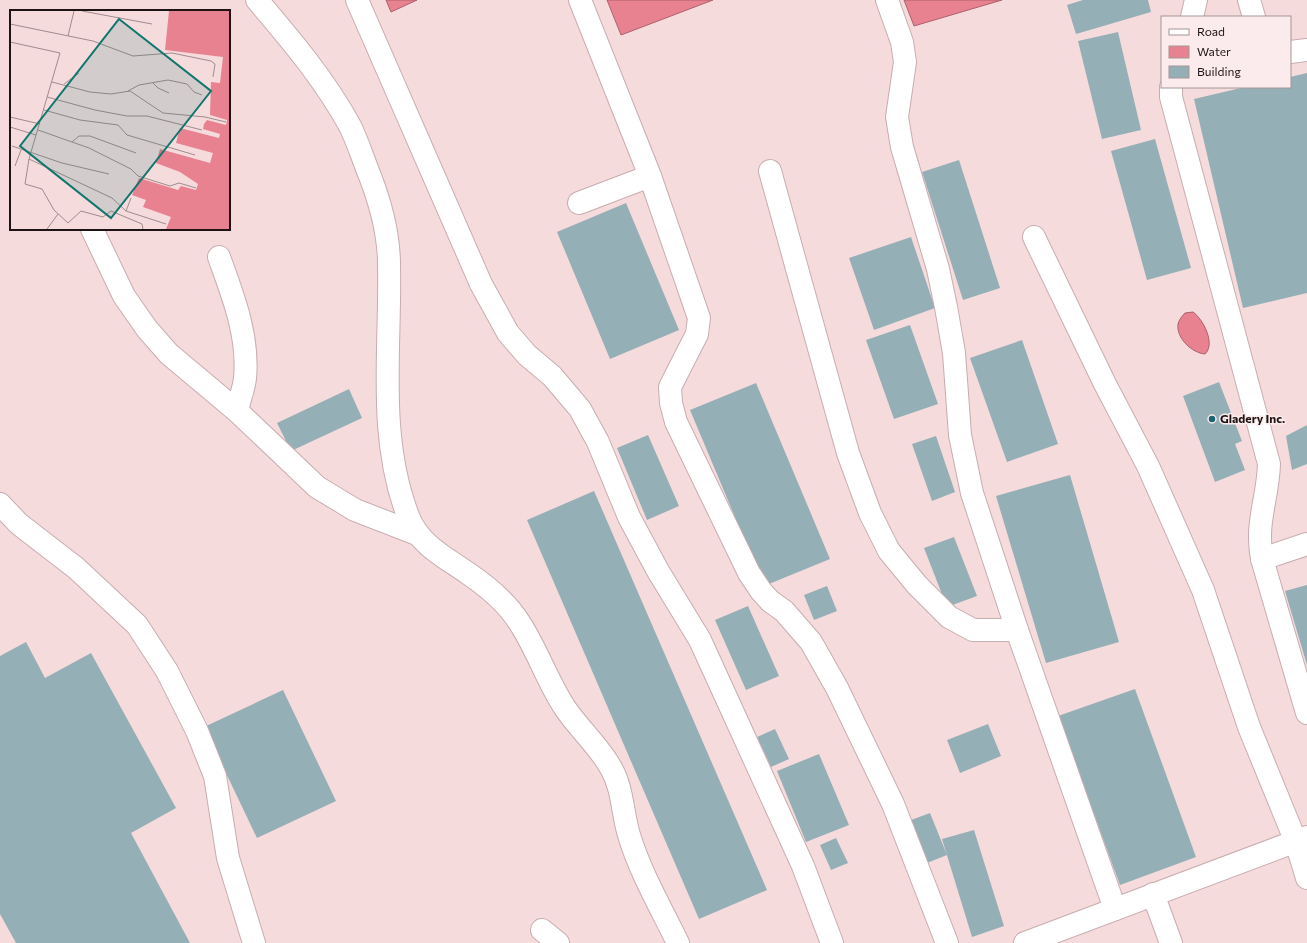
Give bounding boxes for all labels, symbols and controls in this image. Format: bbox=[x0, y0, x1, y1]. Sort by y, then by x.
inset map bbox=[10, 10, 230, 230]
legend bbox=[1161, 16, 1291, 88]
text: Road bbox=[1197, 24, 1225, 38]
text: Water bbox=[1197, 44, 1231, 58]
text: Building bbox=[1197, 64, 1241, 78]
place label: Gladery Inc. bbox=[1220, 411, 1285, 425]
marker: Gladery Inc. bbox=[1207, 414, 1217, 424]

